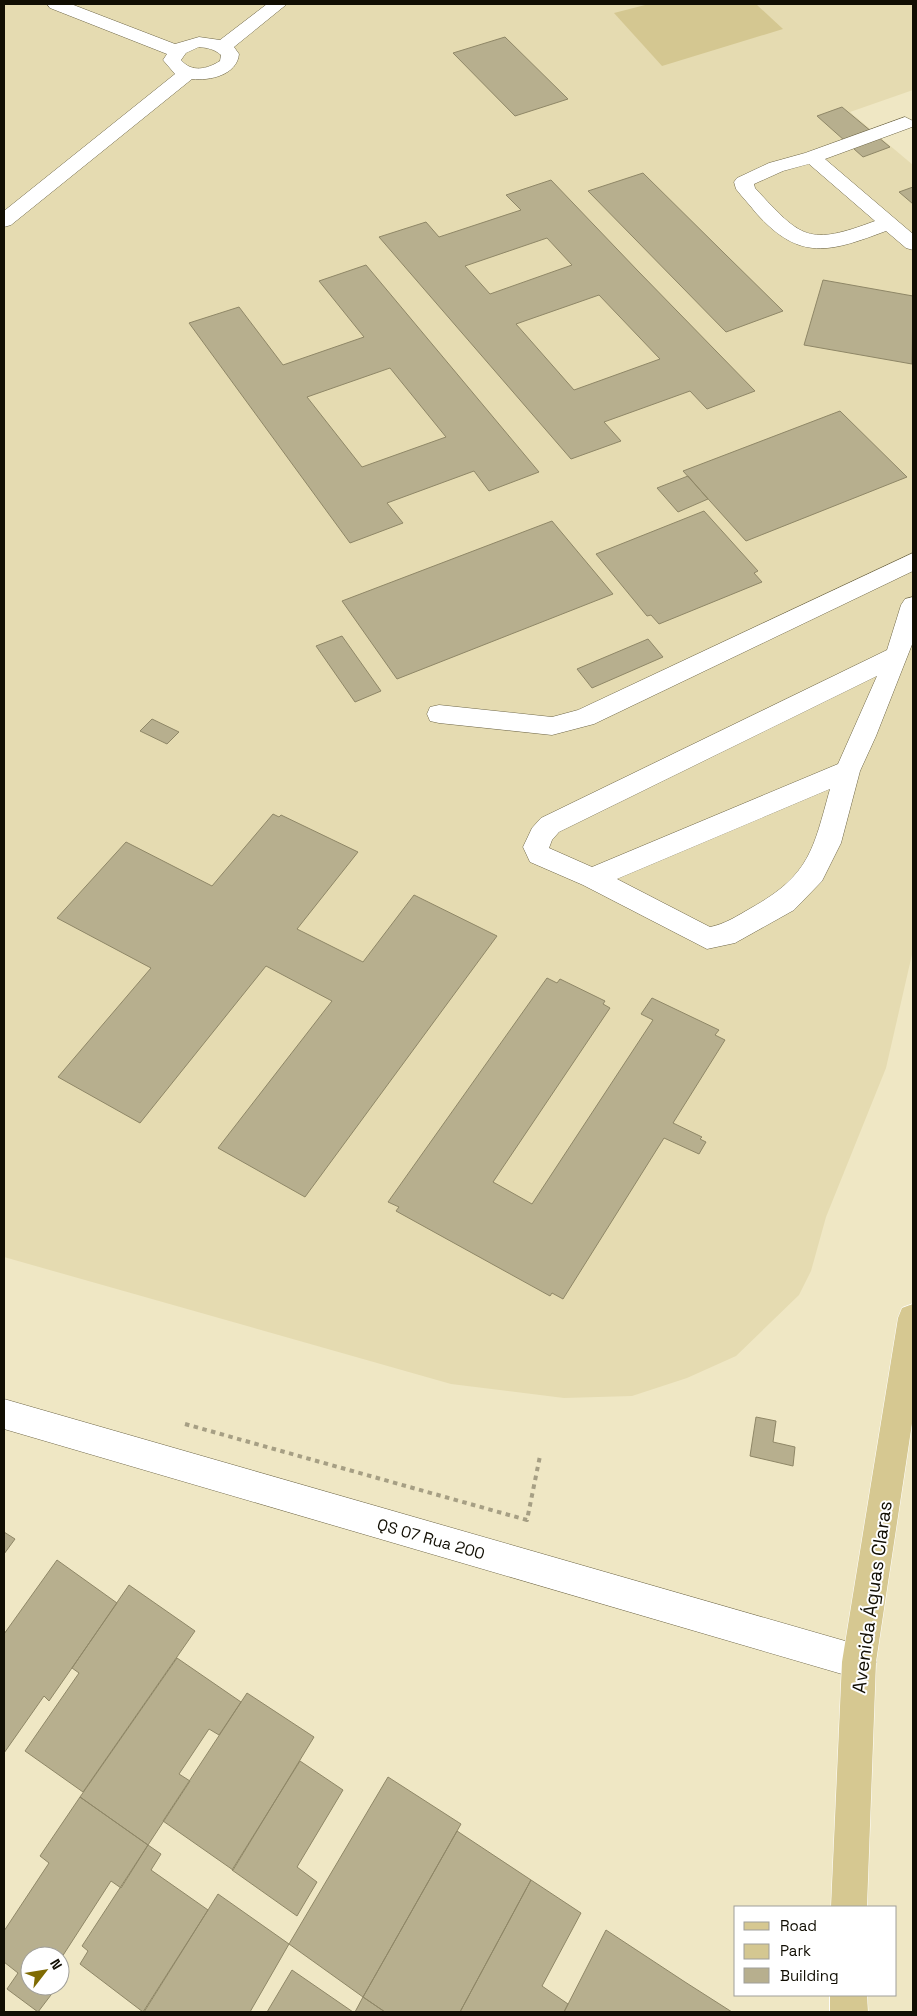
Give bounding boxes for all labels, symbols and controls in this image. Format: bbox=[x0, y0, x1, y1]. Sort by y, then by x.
street label: Avenida Águas Claras bbox=[846, 1499, 898, 1695]
street label: QS 07 Rua 200 bbox=[375, 1514, 487, 1564]
legend bbox=[734, 1906, 897, 1996]
text: Road bbox=[780, 1916, 817, 1935]
text: Park bbox=[780, 1941, 811, 1960]
north arrow bbox=[20, 1946, 70, 1996]
text: N bbox=[46, 1956, 66, 1973]
text: Building bbox=[780, 1966, 839, 1985]

